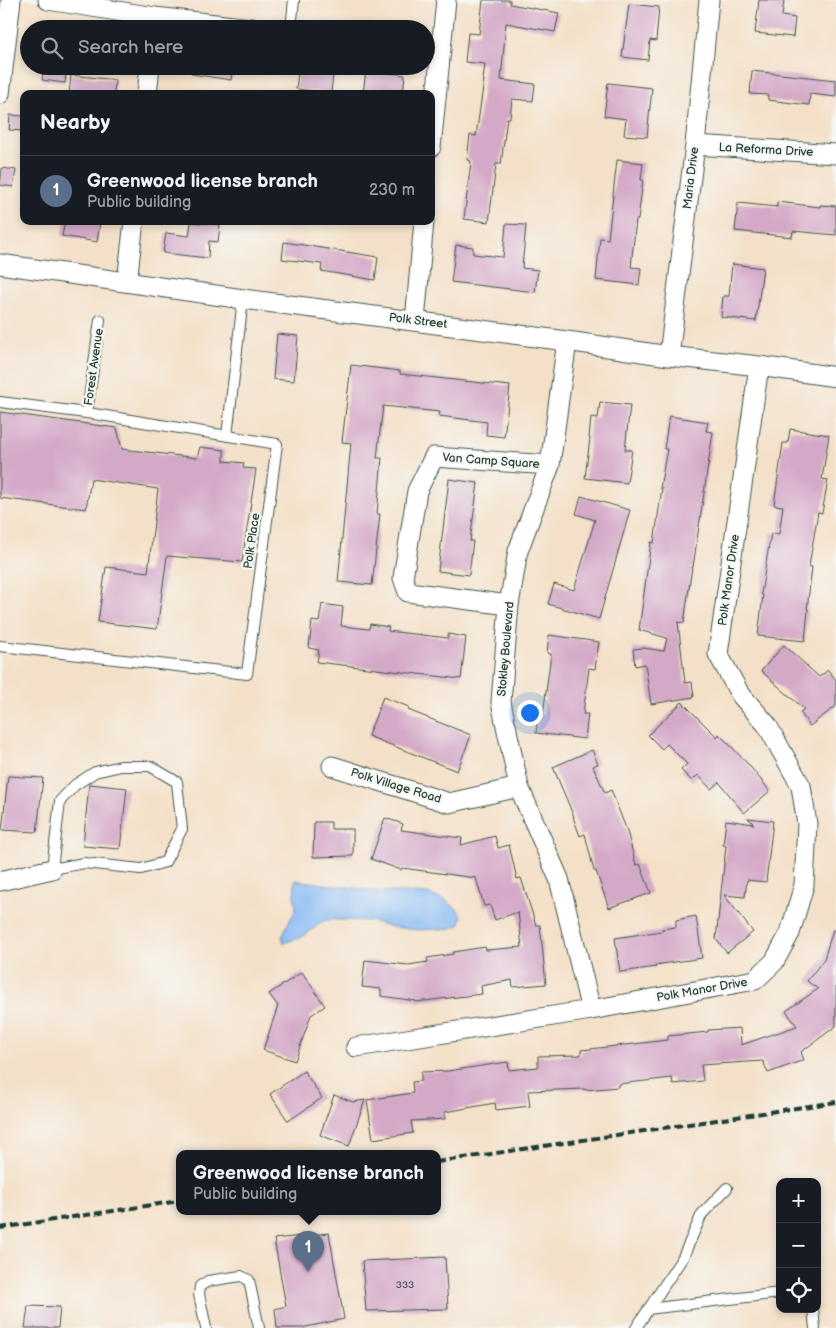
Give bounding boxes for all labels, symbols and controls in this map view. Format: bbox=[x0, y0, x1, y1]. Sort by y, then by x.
search box bbox=[20, 20, 435, 75]
icon: search bbox=[38, 34, 66, 62]
text: Search here bbox=[78, 36, 183, 59]
text: Nearby bbox=[40, 110, 110, 135]
street label: La Reforma Drive bbox=[718, 140, 814, 160]
street label: Maria Drive bbox=[680, 146, 702, 210]
text: Greenwood license branch bbox=[87, 170, 318, 193]
text: 1 bbox=[53, 181, 59, 200]
text: 230 m bbox=[369, 181, 415, 200]
text: Public building bbox=[87, 193, 191, 212]
street label: Polk Street bbox=[388, 310, 448, 332]
street label: Forest Avenue bbox=[81, 327, 107, 407]
street label: Van Camp Square bbox=[442, 450, 540, 472]
street label: Polk Place bbox=[241, 512, 263, 570]
street label: Polk Manor Drive bbox=[715, 533, 743, 627]
street label: Stokley Boulevard bbox=[494, 601, 518, 697]
your location bbox=[517, 700, 543, 726]
street label: Polk Village Road bbox=[349, 765, 443, 807]
street label: Polk Manor Drive bbox=[655, 975, 749, 1005]
popup bbox=[176, 1150, 441, 1215]
text: Greenwood license branch bbox=[193, 1162, 424, 1185]
map controls bbox=[776, 1178, 821, 1313]
button: + bbox=[776, 1178, 821, 1223]
text: Public building bbox=[193, 1185, 297, 1204]
button: − bbox=[776, 1223, 821, 1268]
pin: 1 bbox=[292, 1231, 324, 1272]
button: locate bbox=[776, 1268, 821, 1313]
house number: 333 bbox=[396, 1279, 414, 1291]

